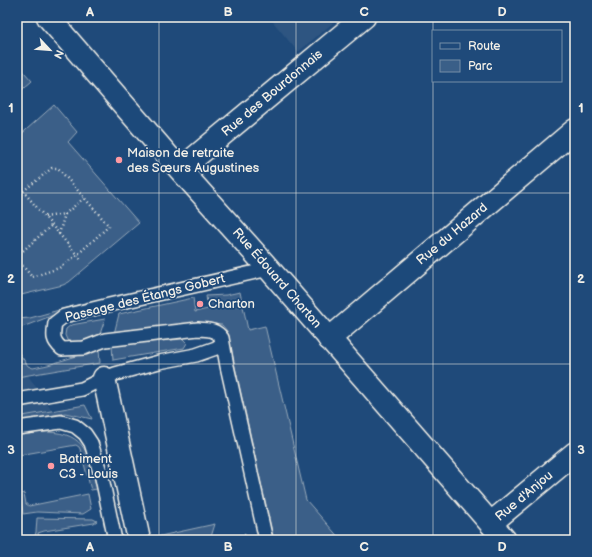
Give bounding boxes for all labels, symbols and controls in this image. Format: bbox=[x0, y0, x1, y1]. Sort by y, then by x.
text: A bbox=[85, 4, 94, 20]
text: B bbox=[223, 4, 233, 20]
text: C bbox=[359, 4, 369, 20]
text: D bbox=[497, 4, 507, 20]
north arrow bbox=[30, 30, 70, 70]
legend bbox=[432, 30, 562, 82]
text: Route bbox=[468, 39, 500, 54]
street label: Rue des Bourdonnais bbox=[218, 46, 326, 140]
text: N bbox=[51, 48, 66, 61]
text: Parc bbox=[468, 59, 492, 74]
text: 1 bbox=[8, 100, 14, 116]
text: 1 bbox=[578, 100, 584, 116]
place label: Maison de retraite des Sœurs Augustines bbox=[127, 145, 260, 176]
marker: Maison de retraite des Sœurs Augustines bbox=[114, 155, 124, 165]
street label: Rue du Hazard bbox=[413, 200, 491, 268]
street label: Rue Édouard Charton bbox=[229, 225, 325, 331]
street label: Passage des Étangs Gobert bbox=[63, 270, 227, 326]
text: 2 bbox=[7, 271, 15, 287]
text: 2 bbox=[577, 271, 585, 287]
place label: Charton bbox=[208, 296, 255, 312]
marker: Charton bbox=[195, 299, 205, 309]
text: 3 bbox=[7, 442, 15, 458]
text: 3 bbox=[577, 442, 585, 458]
place label: Batiment C3 - Louis bbox=[59, 451, 119, 482]
marker: Batiment C3 - Louis bbox=[46, 461, 56, 471]
street label: Rue d'Anjou bbox=[492, 467, 556, 525]
text: A bbox=[85, 539, 94, 555]
text: B bbox=[223, 539, 233, 555]
text: C bbox=[359, 539, 369, 555]
text: D bbox=[497, 539, 507, 555]

